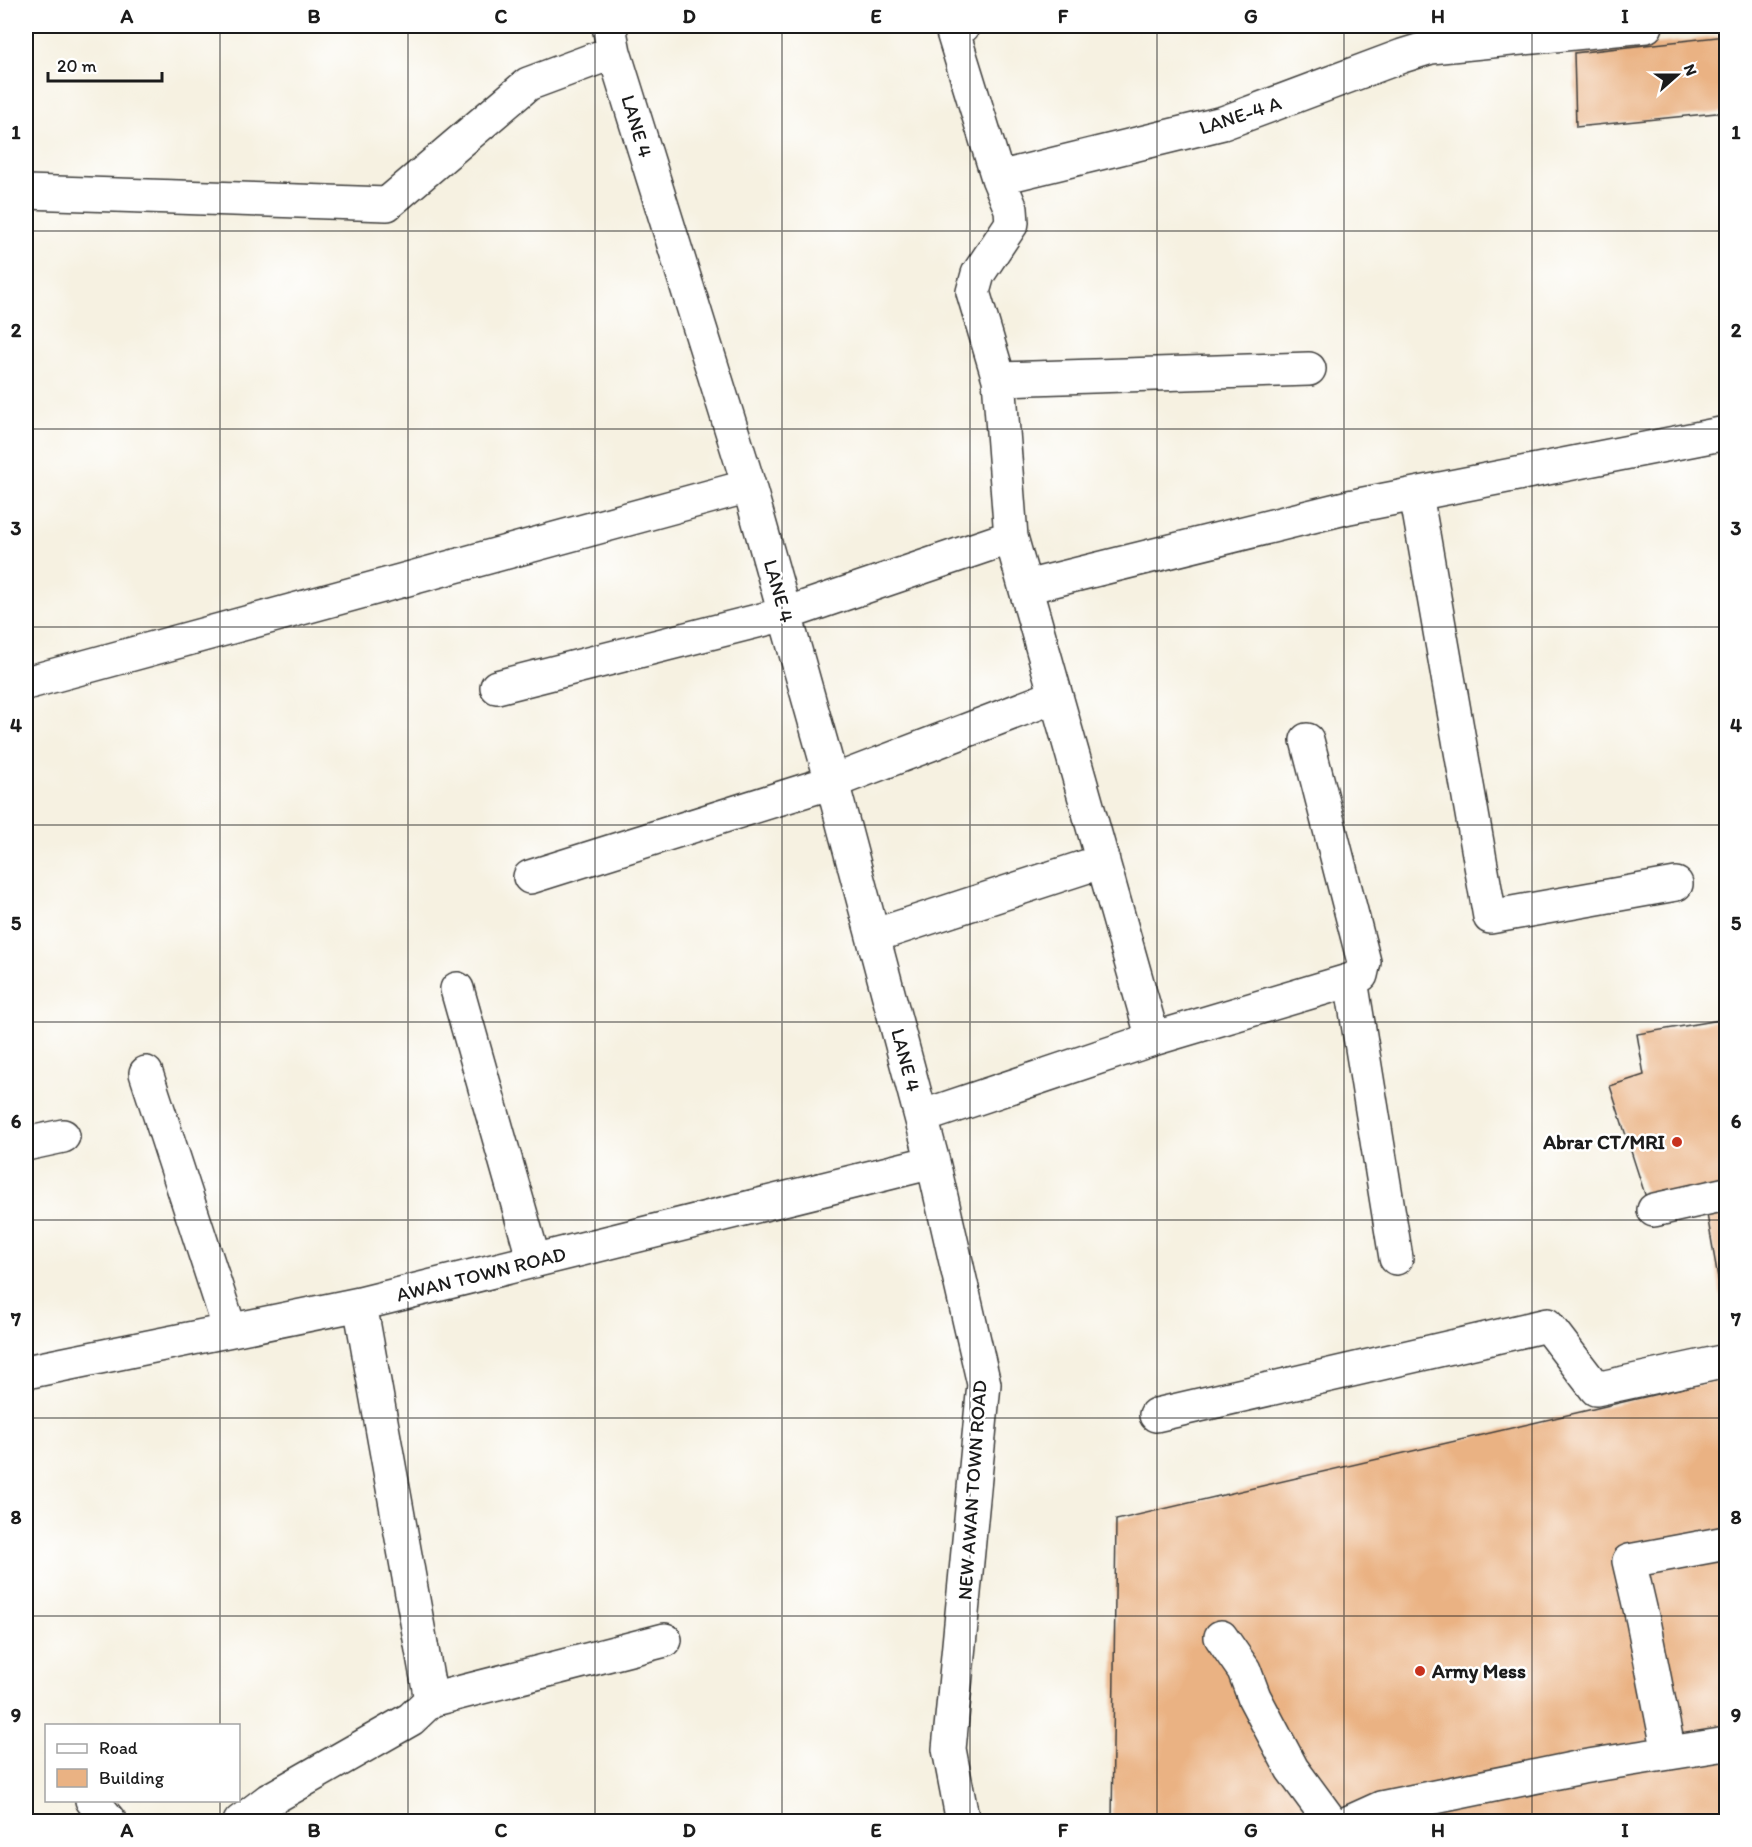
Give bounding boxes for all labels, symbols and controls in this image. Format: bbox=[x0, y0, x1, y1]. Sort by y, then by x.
text: A bbox=[120, 4, 134, 28]
text: B bbox=[308, 4, 321, 28]
text: C bbox=[495, 4, 508, 28]
text: D bbox=[682, 4, 696, 28]
text: E bbox=[870, 4, 882, 28]
text: F bbox=[1058, 4, 1069, 28]
text: G bbox=[1244, 4, 1258, 28]
text: H bbox=[1431, 4, 1445, 28]
text: I bbox=[1621, 4, 1629, 28]
scale bar bbox=[48, 45, 162, 83]
north arrow bbox=[1647, 45, 1707, 105]
text: 20 m bbox=[57, 55, 97, 77]
text: N bbox=[1680, 61, 1701, 78]
street label: LANE-4 A bbox=[1196, 90, 1284, 140]
street label: LANE 4 bbox=[616, 92, 658, 160]
text: 1 bbox=[11, 120, 21, 144]
text: 1 bbox=[1731, 120, 1741, 144]
text: 2 bbox=[11, 318, 22, 342]
text: 2 bbox=[1731, 318, 1742, 342]
text: 3 bbox=[11, 516, 22, 540]
text: 3 bbox=[1731, 516, 1742, 540]
street label: LANE 4 bbox=[759, 557, 799, 625]
text: 4 bbox=[10, 713, 22, 737]
text: 4 bbox=[1730, 713, 1742, 737]
text: 5 bbox=[11, 911, 22, 935]
text: 5 bbox=[1731, 911, 1742, 935]
street label: LANE 4 bbox=[886, 1026, 926, 1094]
text: 6 bbox=[11, 1109, 22, 1133]
text: 6 bbox=[1731, 1109, 1742, 1133]
place label: Abrar CT/MRI bbox=[1542, 1130, 1666, 1154]
marker: Abrar CT/MRI bbox=[1670, 1135, 1684, 1149]
street label: AWAN TOWN ROAD bbox=[394, 1241, 568, 1307]
text: 7 bbox=[10, 1307, 21, 1331]
text: 7 bbox=[1730, 1307, 1741, 1331]
street label: NEW AWAN TOWN ROAD bbox=[952, 1379, 992, 1601]
text: 8 bbox=[11, 1505, 22, 1529]
text: 8 bbox=[1731, 1505, 1742, 1529]
place label: Army Mess bbox=[1431, 1659, 1526, 1684]
marker: Army Mess bbox=[1413, 1664, 1427, 1678]
text: 9 bbox=[11, 1703, 21, 1727]
text: 9 bbox=[1731, 1703, 1741, 1727]
legend bbox=[45, 1724, 240, 1802]
text: Road bbox=[99, 1737, 138, 1759]
text: Building bbox=[99, 1767, 165, 1789]
text: A bbox=[120, 1818, 134, 1842]
text: B bbox=[308, 1818, 321, 1842]
text: C bbox=[495, 1818, 508, 1842]
text: D bbox=[682, 1818, 696, 1842]
text: E bbox=[870, 1818, 882, 1842]
text: F bbox=[1058, 1818, 1069, 1842]
text: G bbox=[1244, 1818, 1258, 1842]
text: H bbox=[1431, 1818, 1445, 1842]
text: I bbox=[1621, 1818, 1629, 1842]

